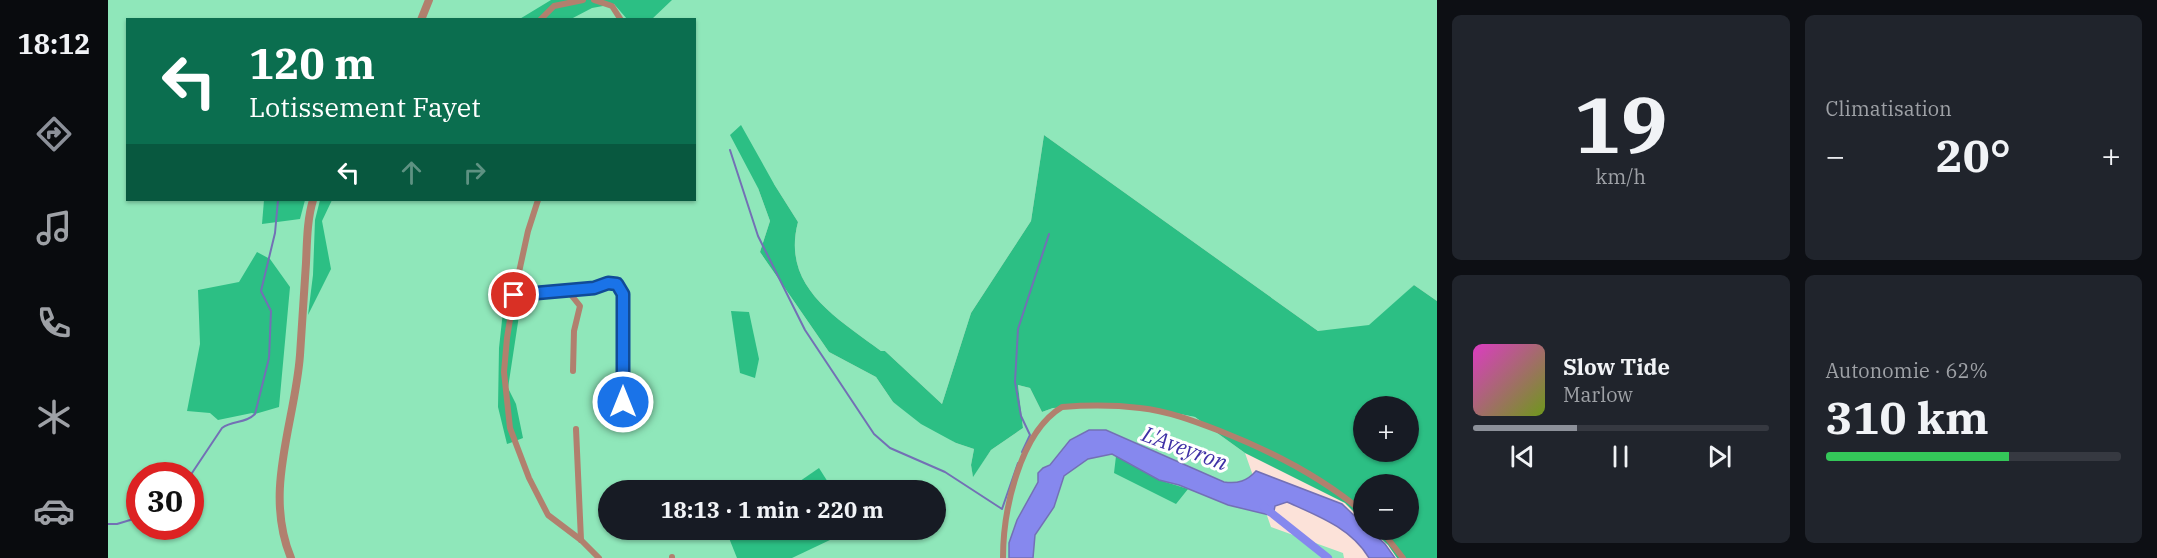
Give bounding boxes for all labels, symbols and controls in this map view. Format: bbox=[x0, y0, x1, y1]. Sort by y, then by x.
text: 18:12 bbox=[18, 26, 90, 61]
text: 120 m bbox=[249, 36, 375, 91]
icon: left bbox=[150, 42, 228, 120]
text: 19 bbox=[1574, 73, 1668, 174]
text: Lotissement Fayet bbox=[249, 89, 481, 124]
text: Climatisation bbox=[1826, 95, 1952, 122]
icon: directions bbox=[33, 113, 75, 155]
text: 20° bbox=[1936, 126, 2011, 184]
text: − bbox=[1826, 134, 1845, 177]
text: + bbox=[2101, 134, 2121, 177]
icon: left bbox=[332, 156, 365, 189]
icon: ahead bbox=[395, 156, 428, 189]
icon: right bbox=[458, 156, 491, 189]
text: km/h bbox=[1595, 163, 1646, 190]
icon: music bbox=[33, 207, 75, 249]
pin bbox=[488, 269, 539, 320]
icon: arrive bbox=[497, 278, 530, 311]
icon: phone bbox=[33, 302, 75, 344]
text: Slow Tide bbox=[1563, 352, 1670, 381]
text: Autonomie · 62% bbox=[1826, 357, 1988, 384]
position arrow bbox=[591, 370, 655, 434]
text: Marlow bbox=[1563, 381, 1633, 408]
text: 310 km bbox=[1826, 388, 1989, 446]
icon: climate bbox=[33, 396, 75, 438]
map controls bbox=[1353, 396, 1419, 540]
button: + bbox=[1353, 396, 1419, 462]
water label: L'Aveyron bbox=[1137, 418, 1232, 477]
icon: previous bbox=[1506, 440, 1539, 473]
icon: pause bbox=[1604, 440, 1637, 473]
icon: next bbox=[1703, 440, 1736, 473]
speed limit sign: 30 bbox=[126, 462, 204, 540]
button: − bbox=[1353, 474, 1419, 540]
icon: car bbox=[33, 490, 75, 532]
text: 18:13 · 1 min · 220 m bbox=[660, 495, 884, 524]

